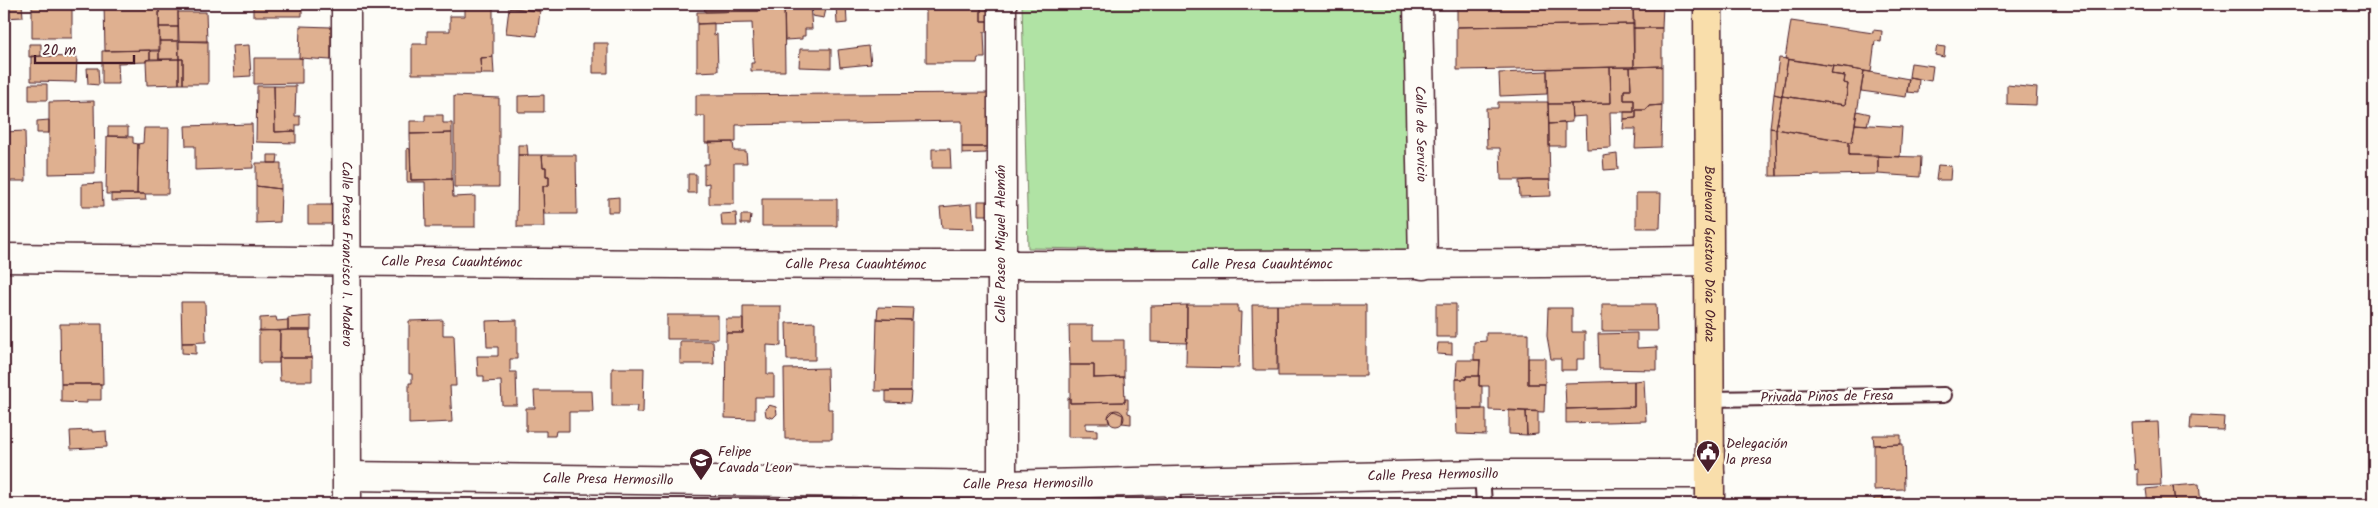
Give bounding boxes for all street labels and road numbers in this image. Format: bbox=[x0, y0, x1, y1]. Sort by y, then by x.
street label: Calle de Servicio bbox=[1409, 86, 1432, 182]
street label: Calle Presa Francisco I. Madero bbox=[335, 161, 358, 347]
street label: Calle Paseo Miguel Alemán bbox=[990, 165, 1012, 323]
street label: Boulevard Gustavo Díaz Ordaz bbox=[1698, 166, 1720, 342]
street label: Calle Presa Cuauhtémoc bbox=[381, 251, 523, 274]
street label: Calle Presa Cuauhtémoc bbox=[785, 253, 927, 276]
street label: Calle Presa Cuauhtémoc bbox=[1191, 254, 1333, 276]
street label: Privada Pinos de Fresa bbox=[1760, 385, 1894, 409]
street label: Calle Presa Hermosillo bbox=[1367, 463, 1498, 488]
street label: Calle Presa Hermosillo bbox=[542, 468, 674, 491]
street label: Calle Presa Hermosillo bbox=[962, 472, 1094, 496]

